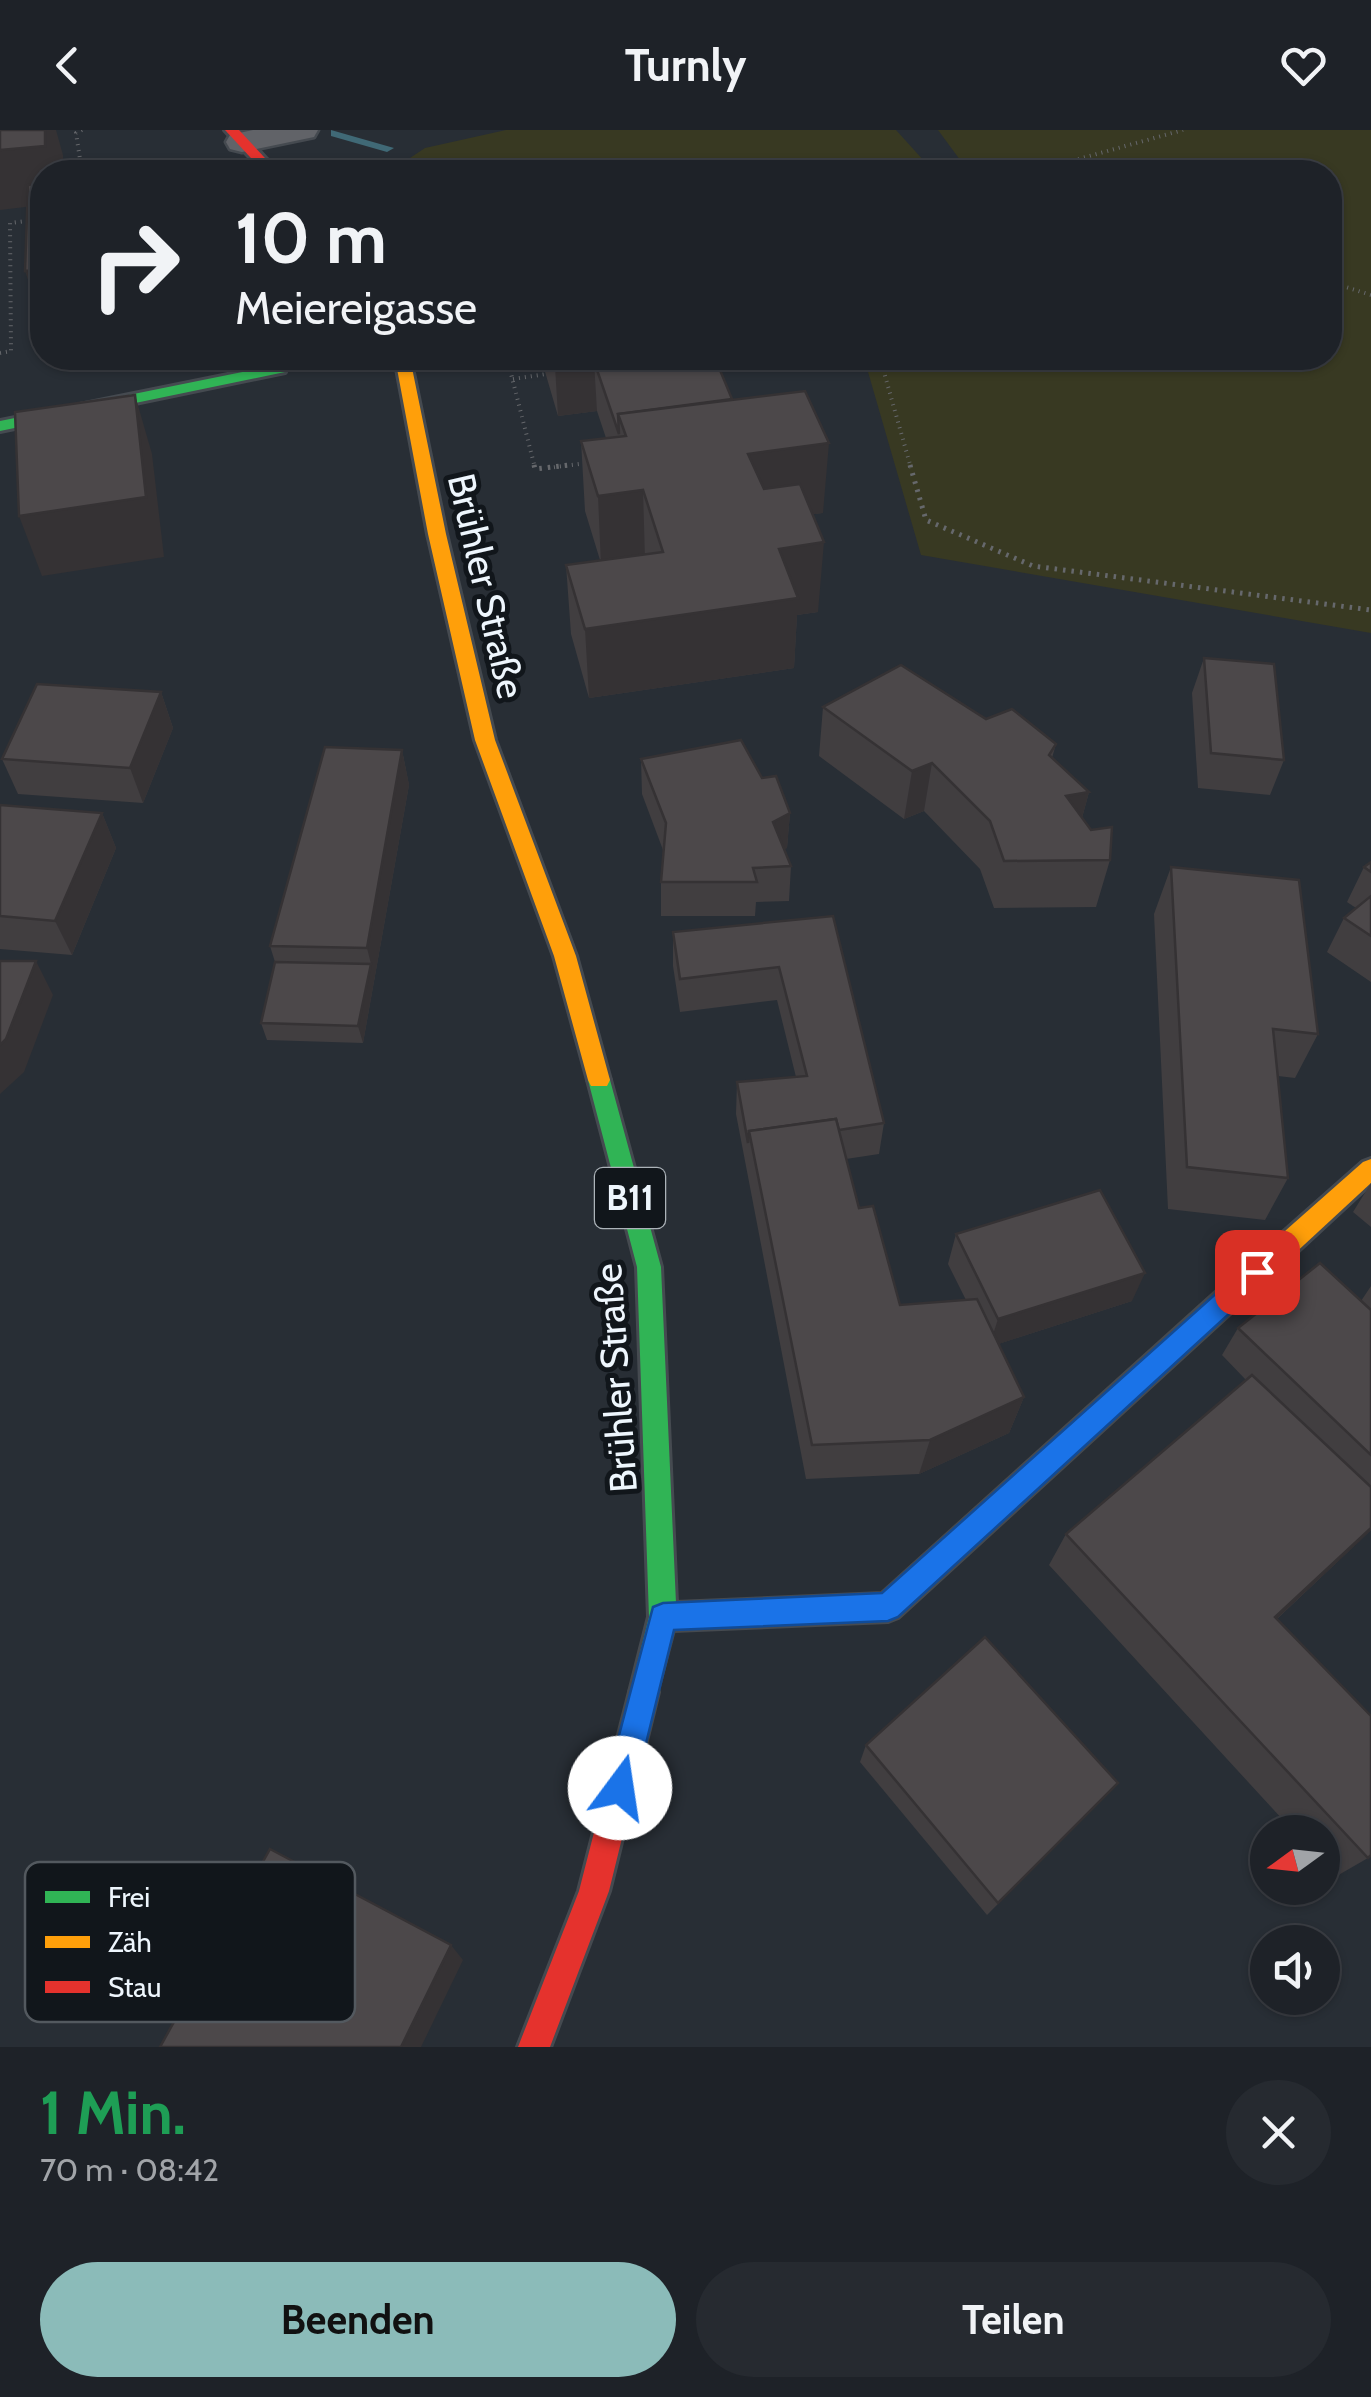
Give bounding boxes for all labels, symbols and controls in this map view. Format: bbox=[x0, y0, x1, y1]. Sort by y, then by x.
icon: back bbox=[40, 38, 95, 93]
text: Turnly bbox=[625, 38, 746, 92]
icon: heart bbox=[1276, 38, 1331, 93]
text: 10 m bbox=[235, 195, 387, 281]
icon: right bbox=[70, 200, 200, 330]
text: Meiereigasse bbox=[235, 281, 477, 335]
street label: Brühler Straße bbox=[438, 469, 535, 703]
road number: B11 bbox=[595, 1168, 665, 1228]
pin bbox=[1215, 1230, 1300, 1315]
icon: arrive bbox=[1230, 1245, 1285, 1300]
street label: Brühler Straße bbox=[584, 1262, 647, 1494]
position arrow bbox=[568, 1736, 672, 1840]
north arrow bbox=[1250, 1815, 1340, 1905]
map controls bbox=[1250, 1815, 1340, 2015]
legend bbox=[25, 1862, 355, 2022]
text: Frei bbox=[108, 1880, 150, 1914]
text: Zäh bbox=[108, 1925, 152, 1959]
button: sound bbox=[1250, 1925, 1340, 2015]
text: Stau bbox=[108, 1970, 161, 2004]
text: 1 Min. bbox=[40, 2076, 186, 2149]
button: close bbox=[1226, 2080, 1331, 2185]
text: 70 m · 08:42 bbox=[40, 2150, 219, 2189]
button: Beenden bbox=[40, 2262, 676, 2377]
button: Teilen bbox=[696, 2262, 1331, 2377]

